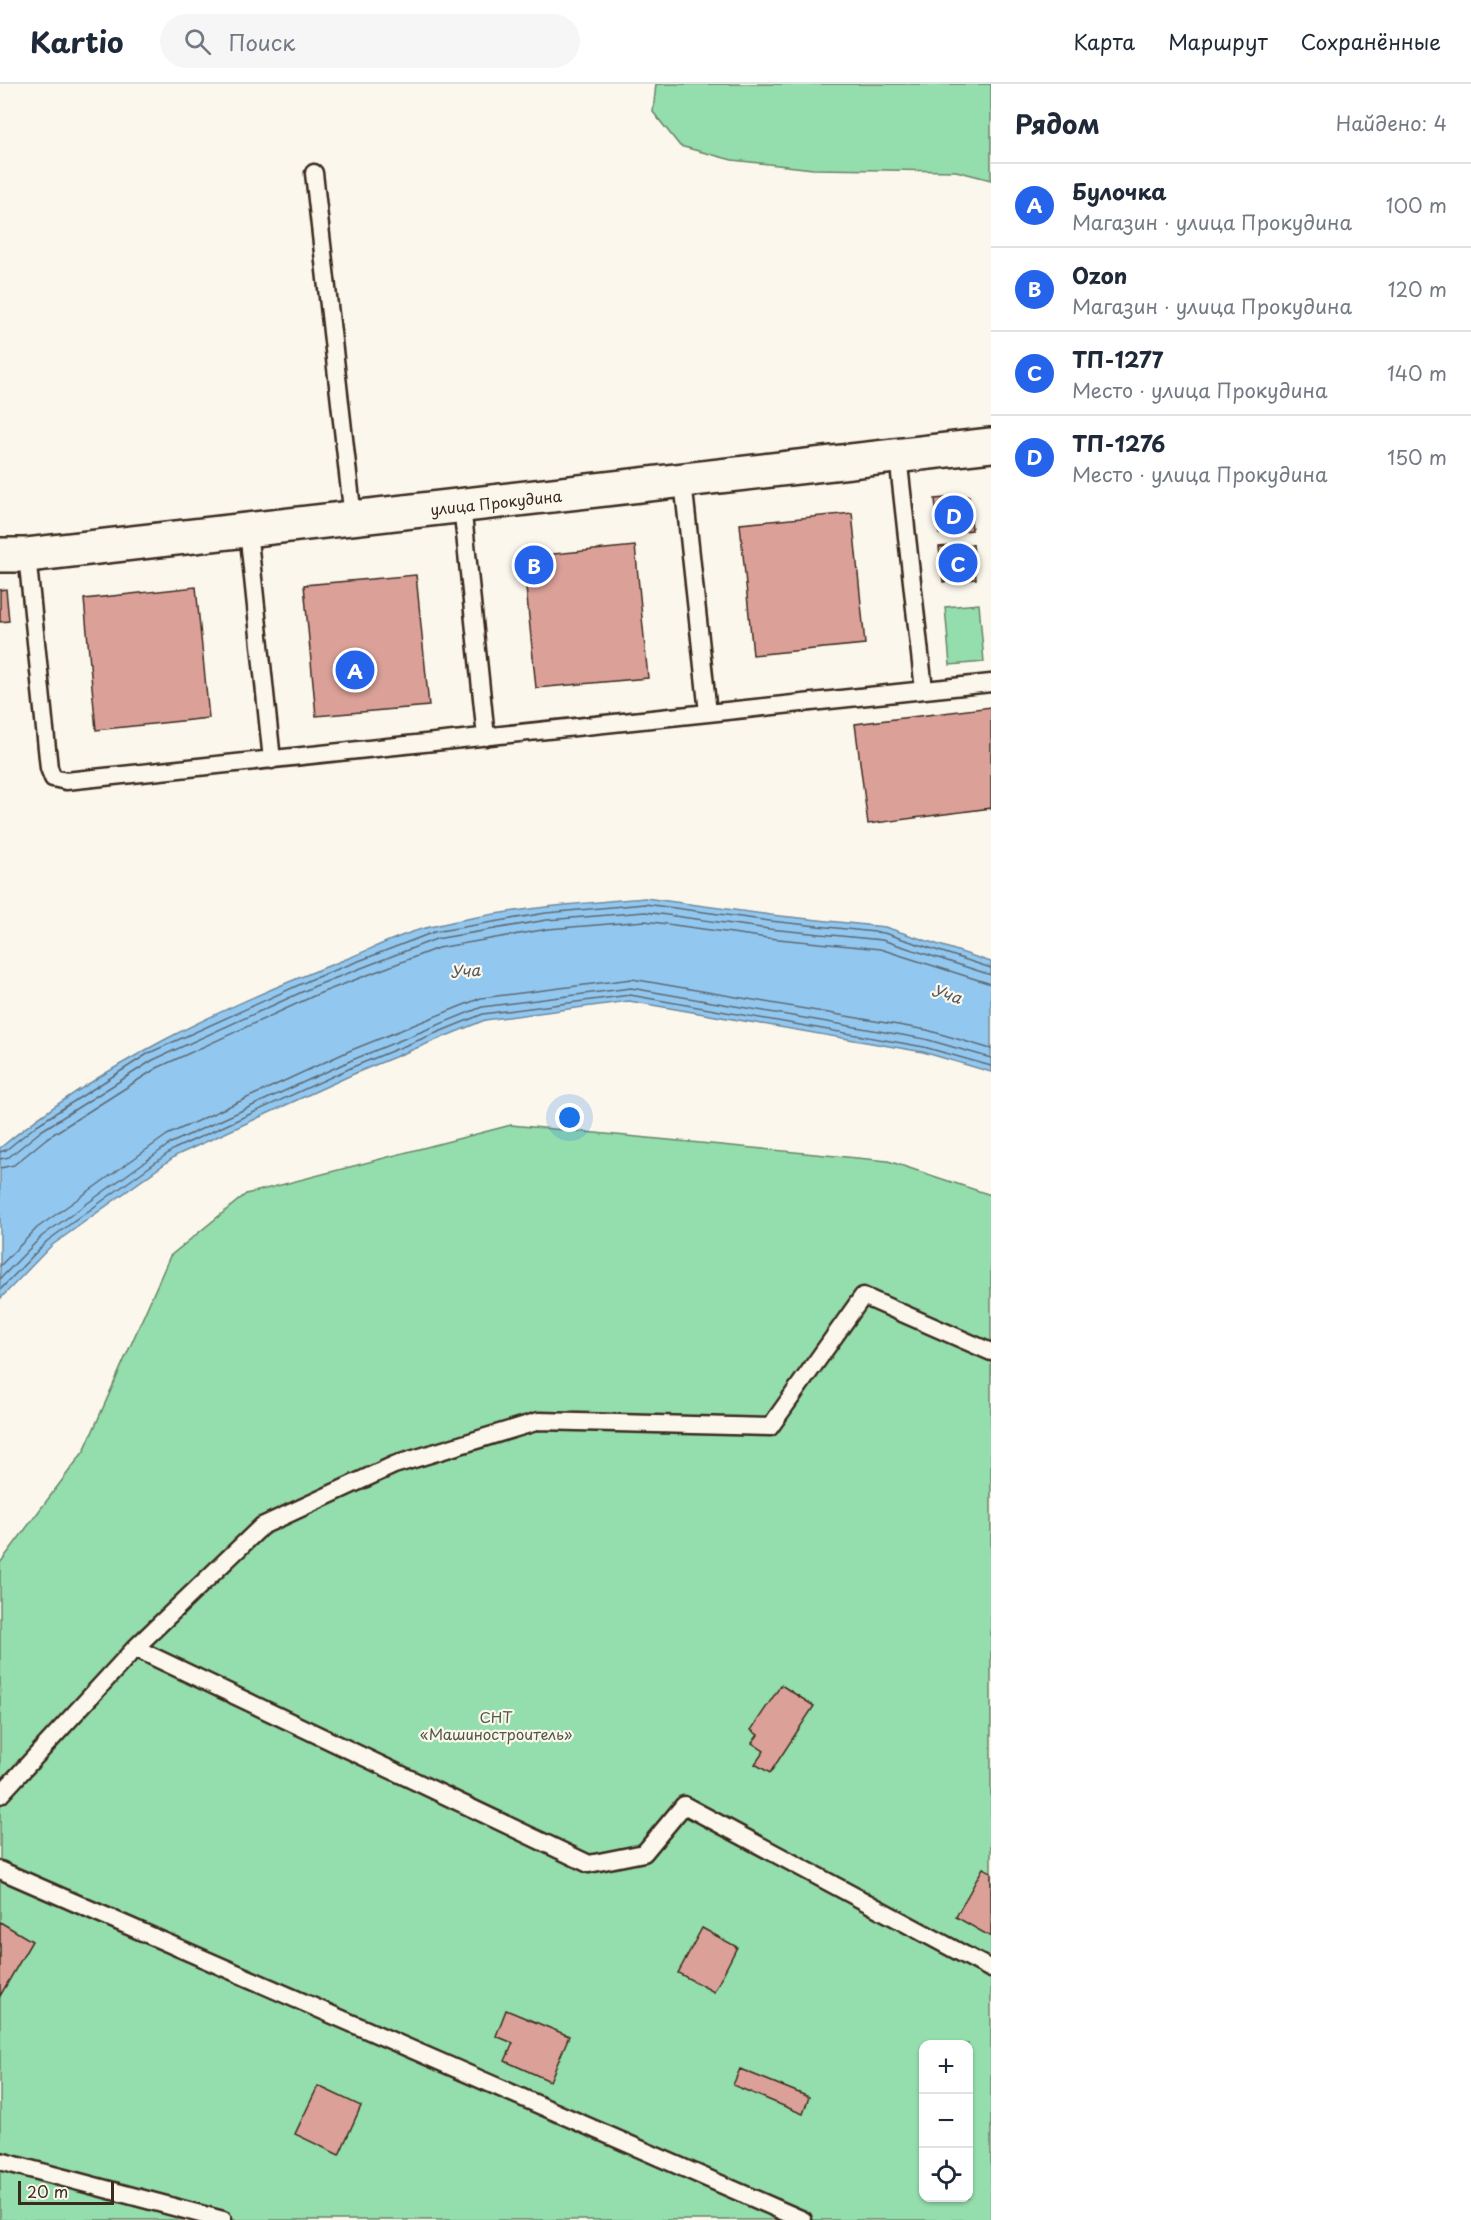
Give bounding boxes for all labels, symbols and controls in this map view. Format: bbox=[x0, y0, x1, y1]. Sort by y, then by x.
search box bbox=[160, 14, 580, 68]
text: Kartio bbox=[30, 20, 124, 63]
icon: search bbox=[181, 25, 214, 58]
text: Поиск bbox=[229, 25, 295, 58]
text: Карта bbox=[1074, 25, 1135, 57]
text: Маршрут bbox=[1168, 25, 1268, 57]
text: Сохранённые bbox=[1301, 25, 1441, 57]
text: Рядом bbox=[1015, 104, 1100, 143]
text: Найдено: 4 bbox=[1336, 108, 1447, 138]
text: Булочка bbox=[1072, 174, 1167, 207]
text: A bbox=[1027, 190, 1042, 220]
text: 100 m bbox=[1386, 190, 1447, 220]
text: Магазин · улица Прокудина bbox=[1072, 207, 1352, 237]
text: Ozon bbox=[1072, 258, 1127, 291]
text: B bbox=[1028, 274, 1041, 304]
text: 120 m bbox=[1388, 274, 1447, 304]
text: Магазин · улица Прокудина bbox=[1072, 291, 1352, 321]
text: ТП-1277 bbox=[1072, 342, 1163, 375]
text: C bbox=[1027, 358, 1042, 388]
text: 140 m bbox=[1387, 358, 1447, 388]
text: Место · улица Прокудина bbox=[1072, 375, 1327, 405]
text: ТП-1276 bbox=[1072, 426, 1165, 459]
text: D bbox=[1027, 442, 1042, 472]
text: 150 m bbox=[1387, 442, 1447, 472]
text: Место · улица Прокудина bbox=[1072, 459, 1327, 489]
street label: улица Прокудина bbox=[429, 484, 564, 520]
pin: D bbox=[934, 492, 974, 538]
pin: C bbox=[938, 540, 978, 586]
pin: B bbox=[514, 542, 554, 588]
pin: A bbox=[336, 648, 374, 692]
water label: Уча bbox=[449, 957, 482, 983]
water label: Уча bbox=[929, 977, 966, 1009]
your location bbox=[555, 1103, 584, 1132]
park label: СНТ «Машиностроитель» bbox=[420, 1705, 573, 1745]
map controls bbox=[919, 2040, 973, 2202]
button: + bbox=[919, 2040, 973, 2094]
button: − bbox=[919, 2094, 973, 2148]
button: locate bbox=[919, 2148, 973, 2202]
scale bar bbox=[18, 2178, 114, 2206]
text: 20 m bbox=[27, 2179, 68, 2203]

